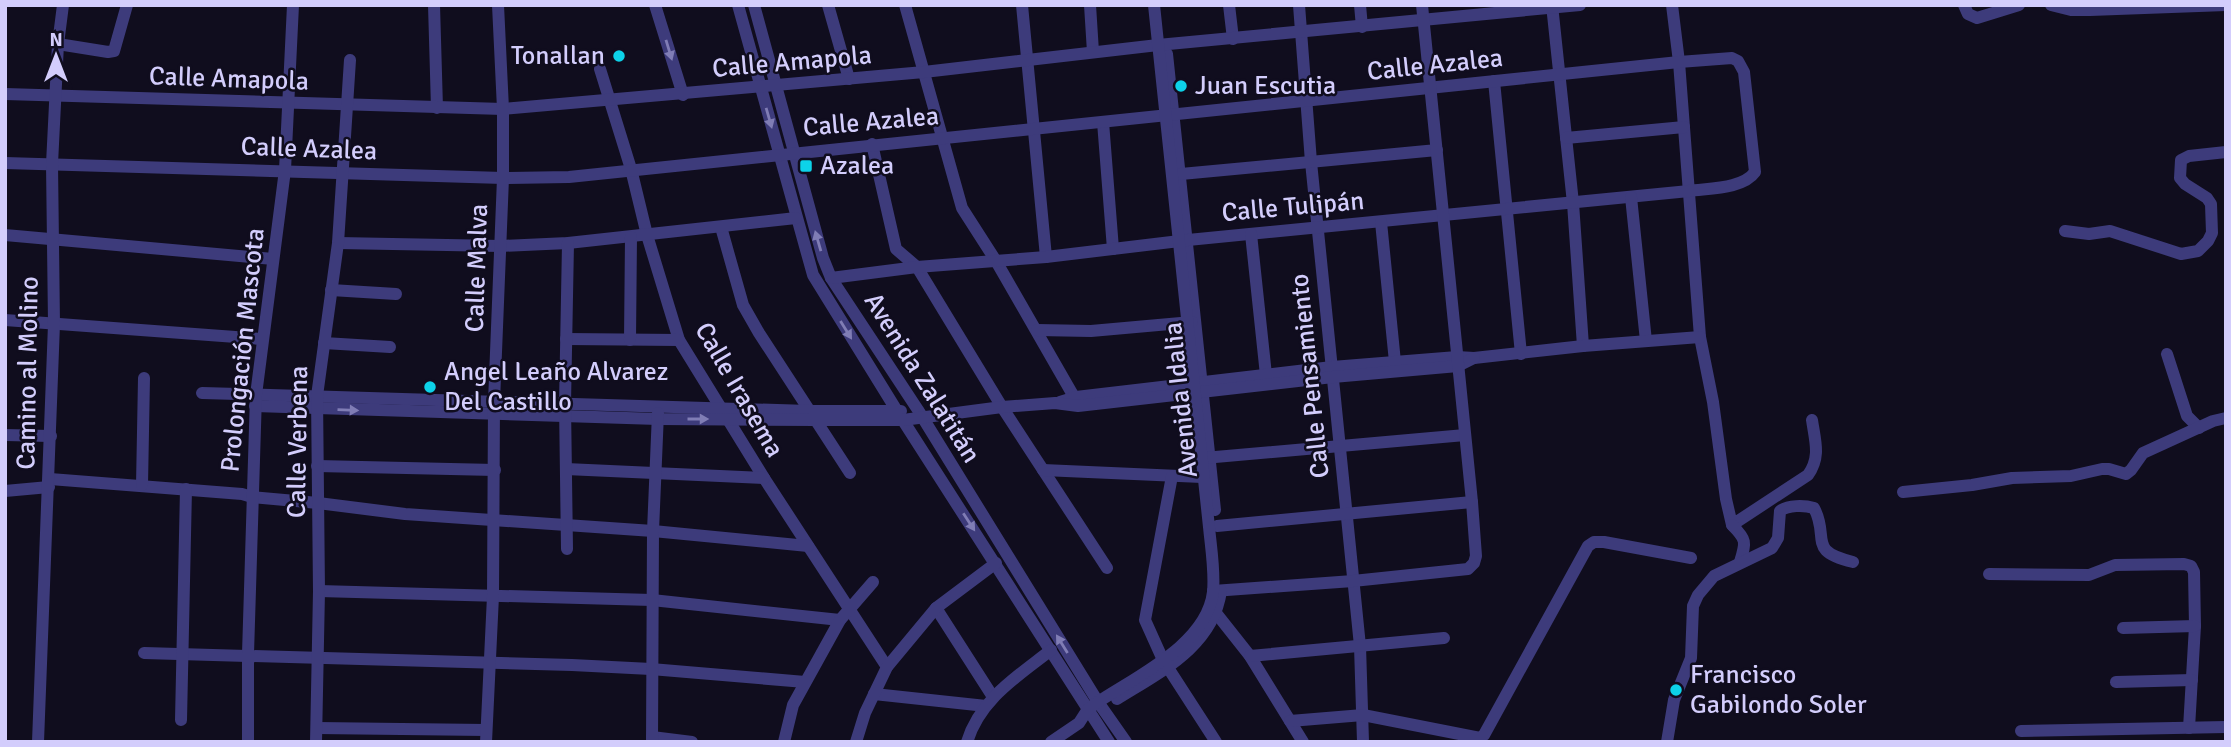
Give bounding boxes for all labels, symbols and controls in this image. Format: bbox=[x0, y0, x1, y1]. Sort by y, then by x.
north arrow bbox=[21, 21, 91, 91]
text: N bbox=[49, 28, 63, 52]
street label: Calle Amapola bbox=[711, 39, 873, 85]
place label: Tonallan bbox=[511, 40, 605, 72]
one-way arrow bbox=[664, 40, 675, 61]
street label: Calle Azalea bbox=[1365, 42, 1505, 88]
marker: Tonallan bbox=[611, 48, 627, 64]
street label: Calle Amapola bbox=[148, 60, 310, 98]
place label: Juan Escutia bbox=[1195, 70, 1336, 102]
marker: Juan Escutia bbox=[1173, 78, 1189, 94]
street label: Calle Azalea bbox=[802, 100, 940, 144]
one-way arrow bbox=[764, 107, 775, 129]
street label: Calle Azalea bbox=[240, 131, 378, 167]
place label: Azalea bbox=[820, 150, 894, 182]
marker: Azalea bbox=[798, 158, 814, 174]
street label: Calle Tulipán bbox=[1221, 185, 1365, 229]
street label: Calle Malva bbox=[459, 203, 495, 333]
street label: Prolongación Mascota bbox=[214, 226, 272, 474]
one-way arrow bbox=[812, 230, 822, 251]
street label: Calle Pensamiento bbox=[1283, 272, 1337, 480]
street label: Camino al Molino bbox=[10, 276, 46, 470]
street label: Avenida Zalatitán bbox=[857, 287, 987, 469]
street label: Calle Irasema bbox=[687, 317, 791, 463]
one-way arrow bbox=[840, 321, 853, 340]
street label: Avenida Idalia bbox=[1157, 321, 1205, 479]
place label: Angel Leaño Alvarez Del Castillo bbox=[444, 356, 668, 418]
street label: Calle Verbena bbox=[281, 365, 315, 519]
marker: Angel Leaño Alvarez Del Castillo bbox=[422, 379, 438, 395]
one-way arrow bbox=[337, 404, 359, 415]
one-way arrow bbox=[687, 413, 709, 425]
one-way arrow bbox=[963, 512, 976, 532]
one-way arrow bbox=[1056, 634, 1069, 653]
place label: Francisco Gabilondo Soler bbox=[1690, 659, 1867, 721]
marker: Francisco Gabilondo Soler bbox=[1668, 682, 1684, 698]

